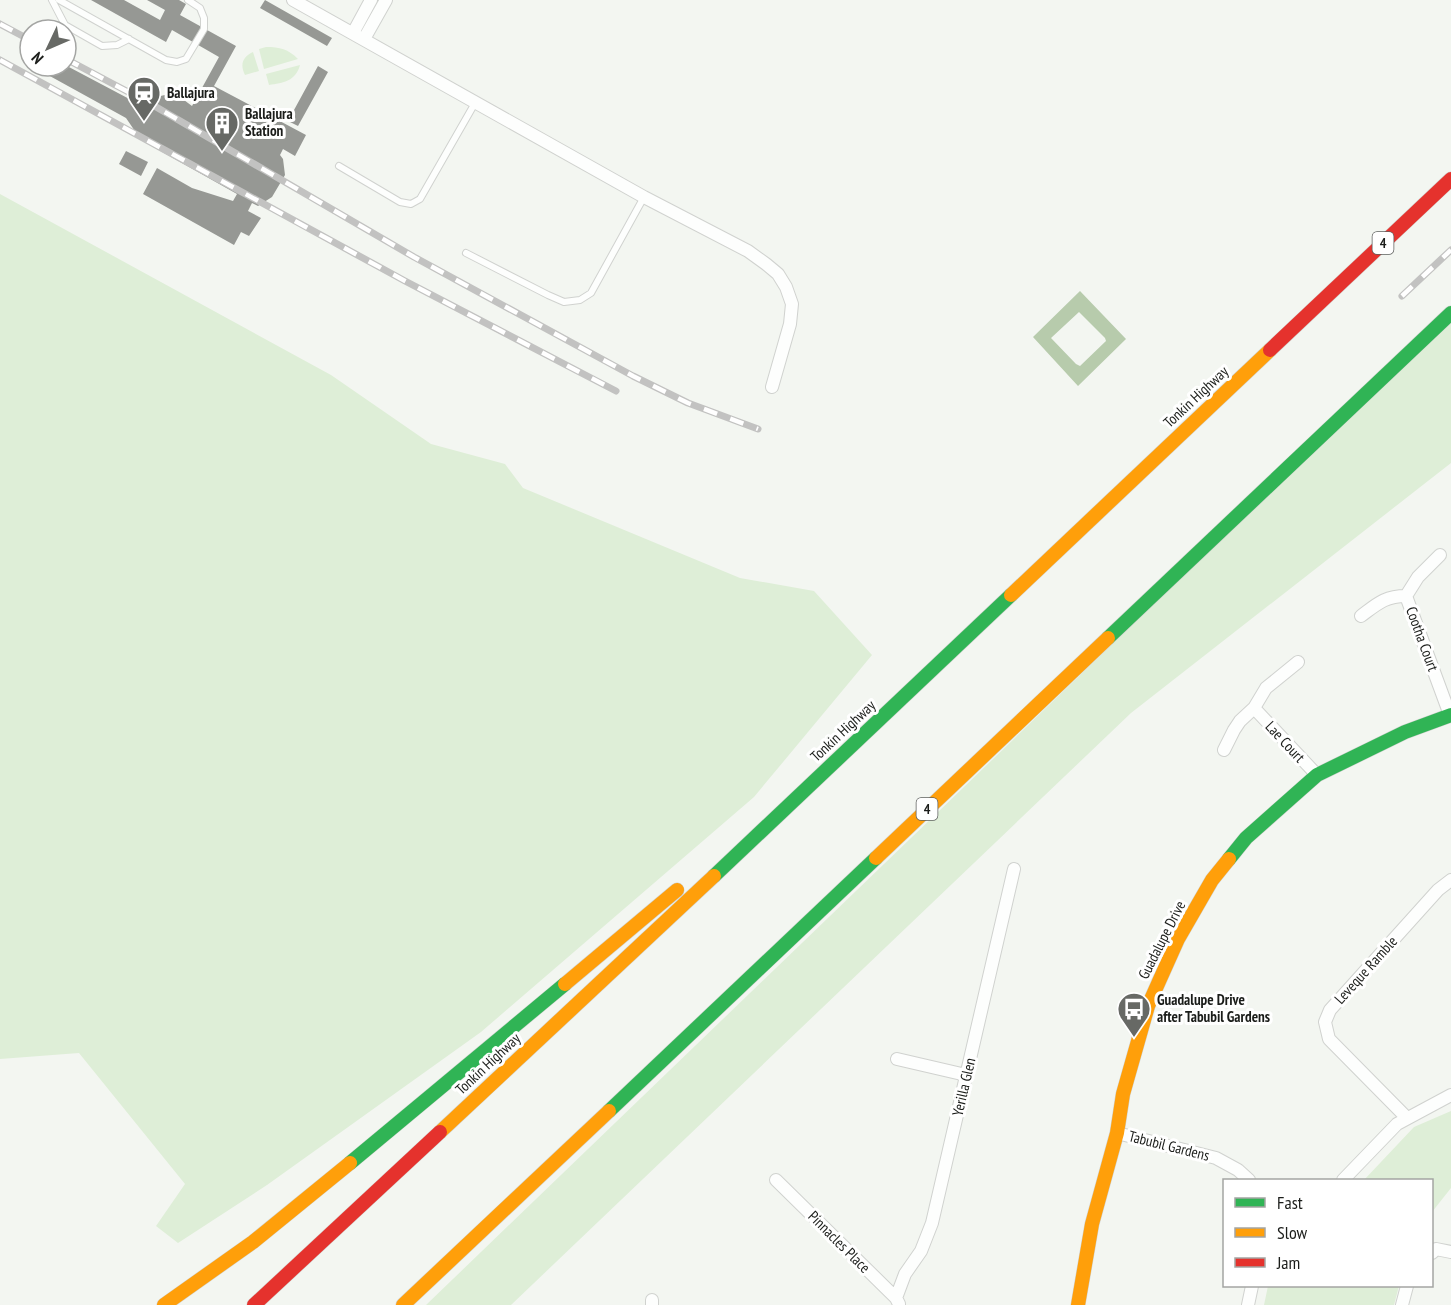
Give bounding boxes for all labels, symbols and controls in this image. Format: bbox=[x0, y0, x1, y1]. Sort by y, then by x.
north arrow bbox=[18, 18, 78, 78]
text: N bbox=[27, 48, 47, 68]
station icon: Ballajura bbox=[126, 75, 162, 122]
place label: Ballajura bbox=[167, 83, 215, 102]
place label: Ballajura Station bbox=[245, 104, 293, 140]
building icon: Ballajura Station bbox=[204, 105, 240, 152]
road number: 4 bbox=[1372, 232, 1394, 254]
street label: Tonkin Highway bbox=[1159, 362, 1232, 432]
street label: Cootha Court bbox=[1402, 604, 1443, 674]
street label: Tonkin Highway bbox=[806, 696, 879, 766]
street label: Lae Court bbox=[1262, 717, 1309, 766]
road number: 4 bbox=[916, 798, 938, 820]
street label: Guadalupe Drive bbox=[1134, 897, 1189, 982]
street label: Leveque Ramble bbox=[1330, 932, 1401, 1008]
place label: Guadalupe Drive after Tabubil Gardens bbox=[1157, 990, 1270, 1026]
bus stop icon: Guadalupe Drive after Tabubil Gardens bbox=[1116, 991, 1152, 1038]
street label: Tonkin Highway bbox=[451, 1029, 524, 1099]
street label: Yerilla Glen bbox=[948, 1056, 979, 1118]
street label: Tabubil Gardens bbox=[1127, 1126, 1212, 1165]
legend bbox=[1223, 1179, 1433, 1287]
text: Fast bbox=[1277, 1191, 1303, 1214]
street label: Pinnacles Place bbox=[804, 1207, 874, 1277]
text: Slow bbox=[1277, 1221, 1308, 1244]
text: Jam bbox=[1276, 1251, 1300, 1274]

